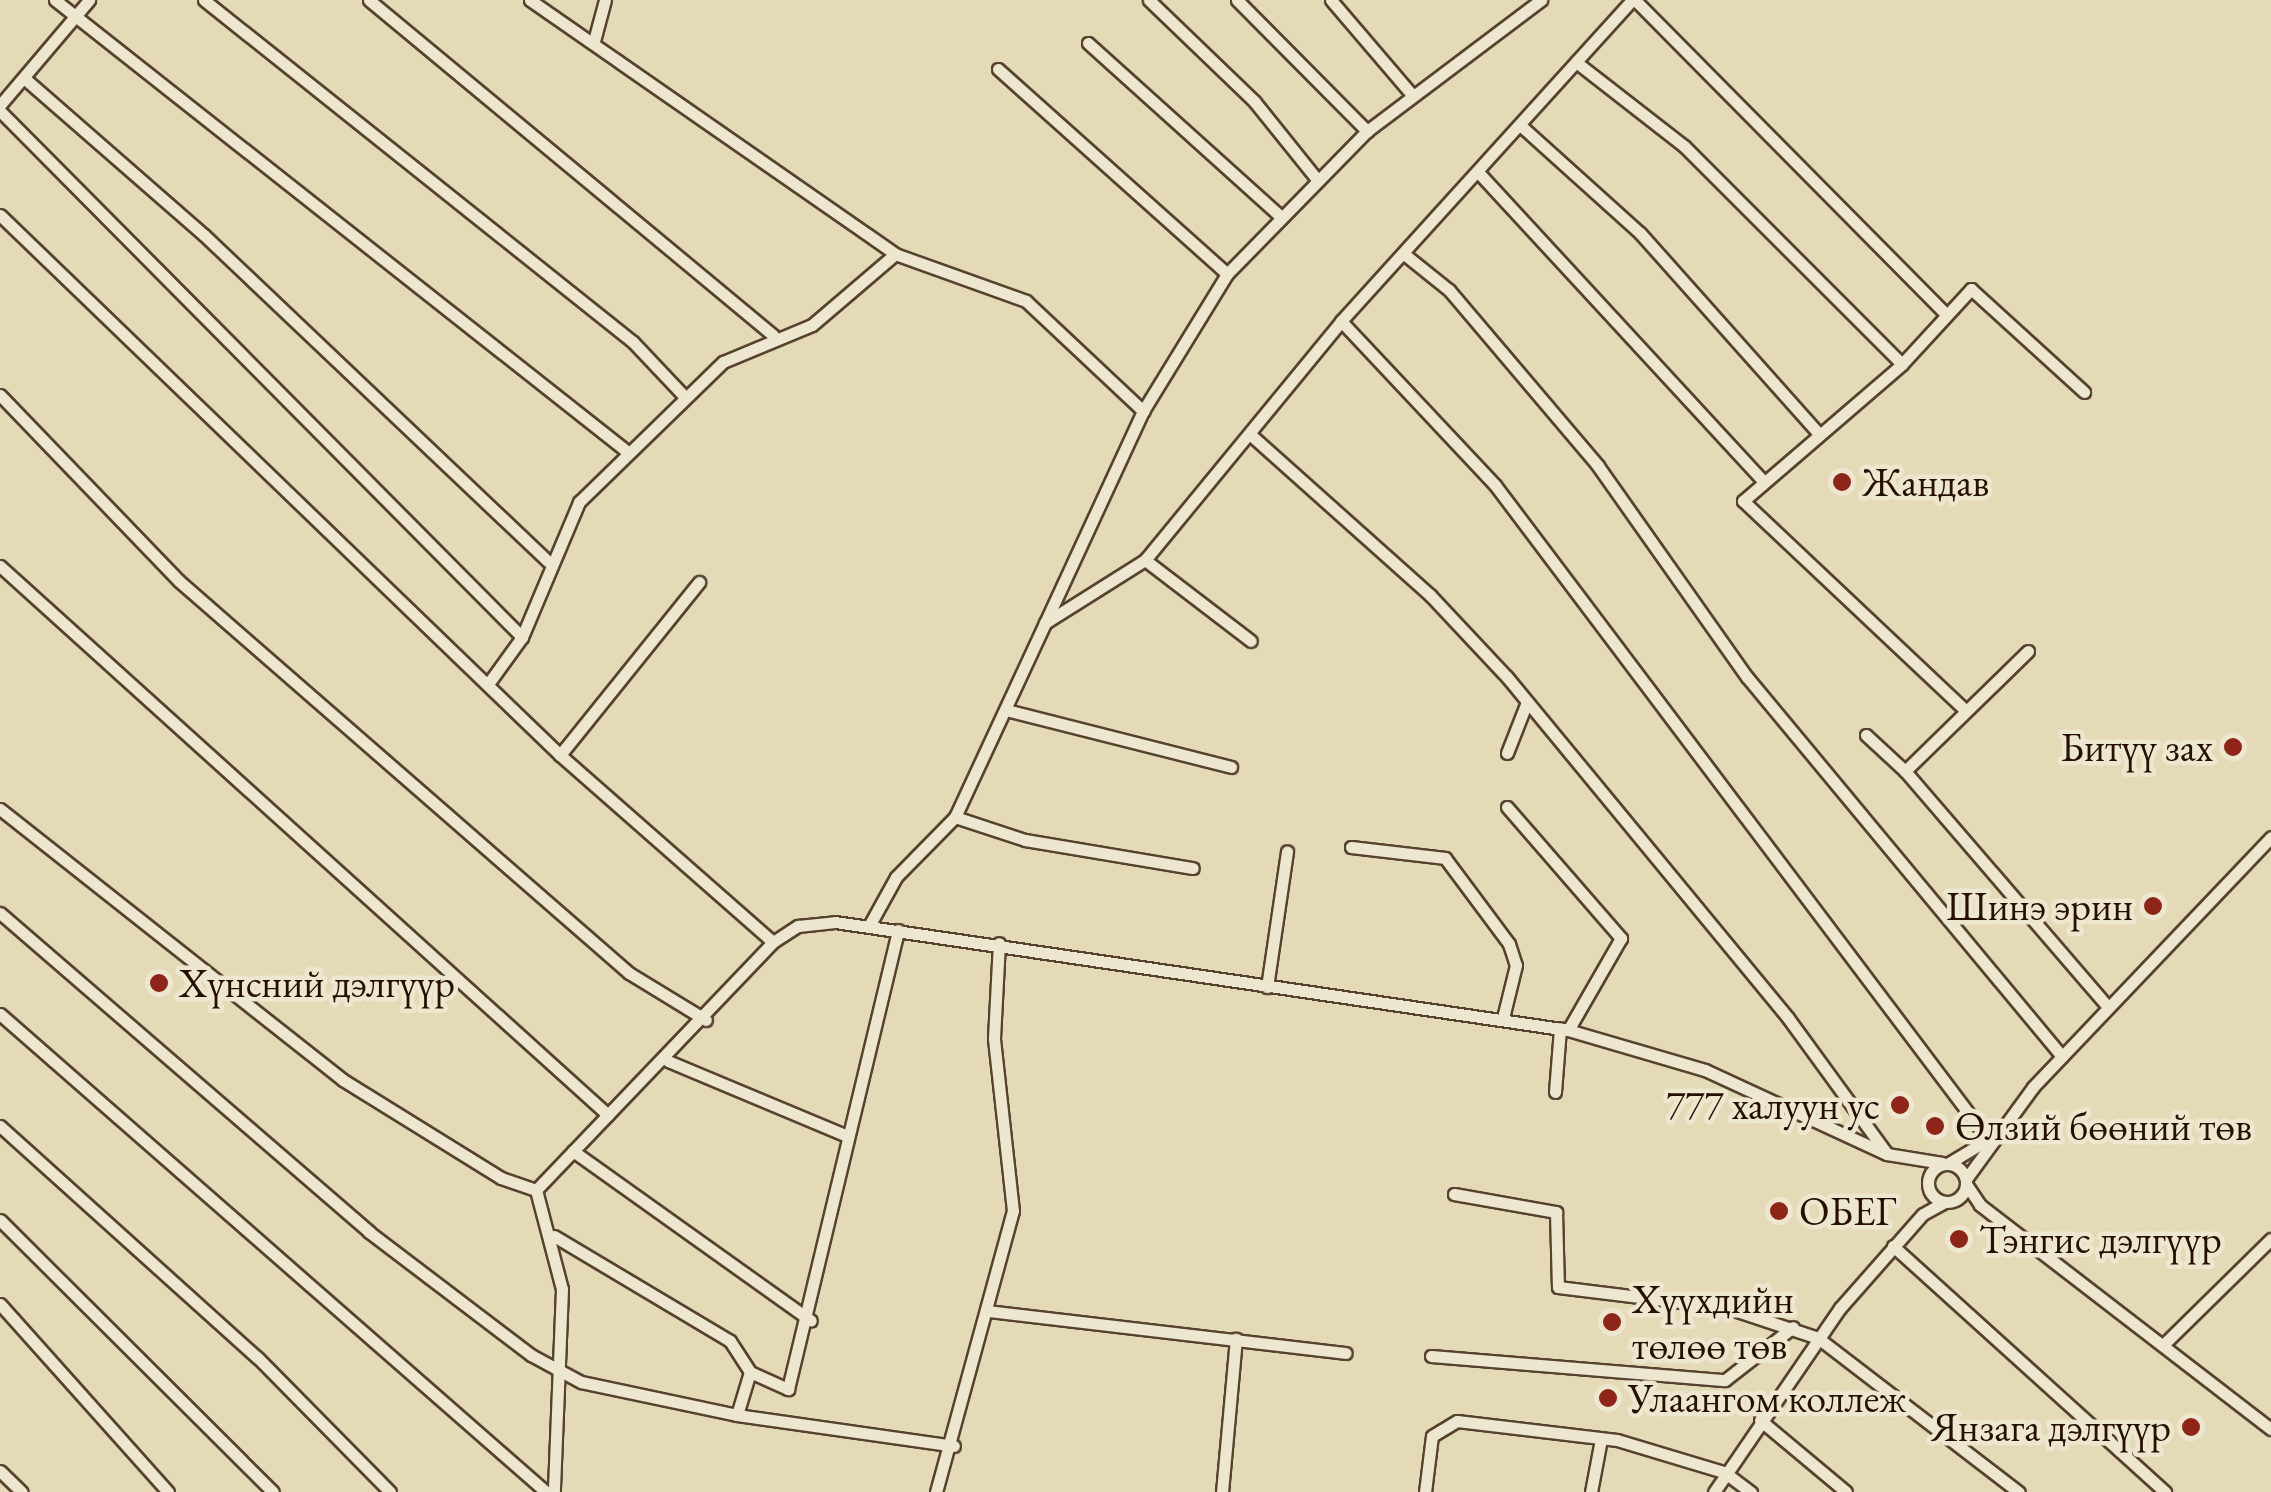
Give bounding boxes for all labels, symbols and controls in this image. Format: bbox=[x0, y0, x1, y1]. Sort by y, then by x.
place label: Жандав bbox=[1862, 458, 1989, 506]
marker: Жандав bbox=[1831, 471, 1853, 493]
place label: Битүү зах bbox=[2061, 723, 2213, 771]
marker: Битүү зах bbox=[2222, 736, 2244, 758]
place label: Шинэ эрин bbox=[1946, 882, 2133, 930]
marker: Шинэ эрин bbox=[2142, 895, 2164, 917]
place label: Хүнсний дэлгүүр bbox=[179, 959, 455, 1007]
marker: Хүнсний дэлгүүр bbox=[148, 972, 170, 994]
place label: 777 халуун ус bbox=[1666, 1081, 1880, 1129]
marker: 777 халуун ус bbox=[1889, 1094, 1911, 1116]
place label: Өлзий бөөний төв bbox=[1955, 1102, 2252, 1150]
marker: Өлзий бөөний төв bbox=[1924, 1115, 1946, 1137]
place label: ОБЕГ bbox=[1799, 1187, 1896, 1235]
marker: ОБЕГ bbox=[1768, 1200, 1790, 1222]
place label: Тэнгис дэлгүүр bbox=[1979, 1215, 2222, 1263]
marker: Тэнгис дэлгүүр bbox=[1948, 1228, 1970, 1250]
place label: Хүүхдийн төлөө төв bbox=[1632, 1275, 1794, 1369]
marker: Хүүхдийн төлөө төв bbox=[1601, 1311, 1623, 1333]
place label: Улаангом коллеж bbox=[1628, 1374, 1907, 1422]
marker: Улаангом коллеж bbox=[1597, 1387, 1619, 1409]
place label: Янзага дэлгүүр bbox=[1931, 1403, 2171, 1451]
marker: Янзага дэлгүүр bbox=[2180, 1416, 2202, 1438]

